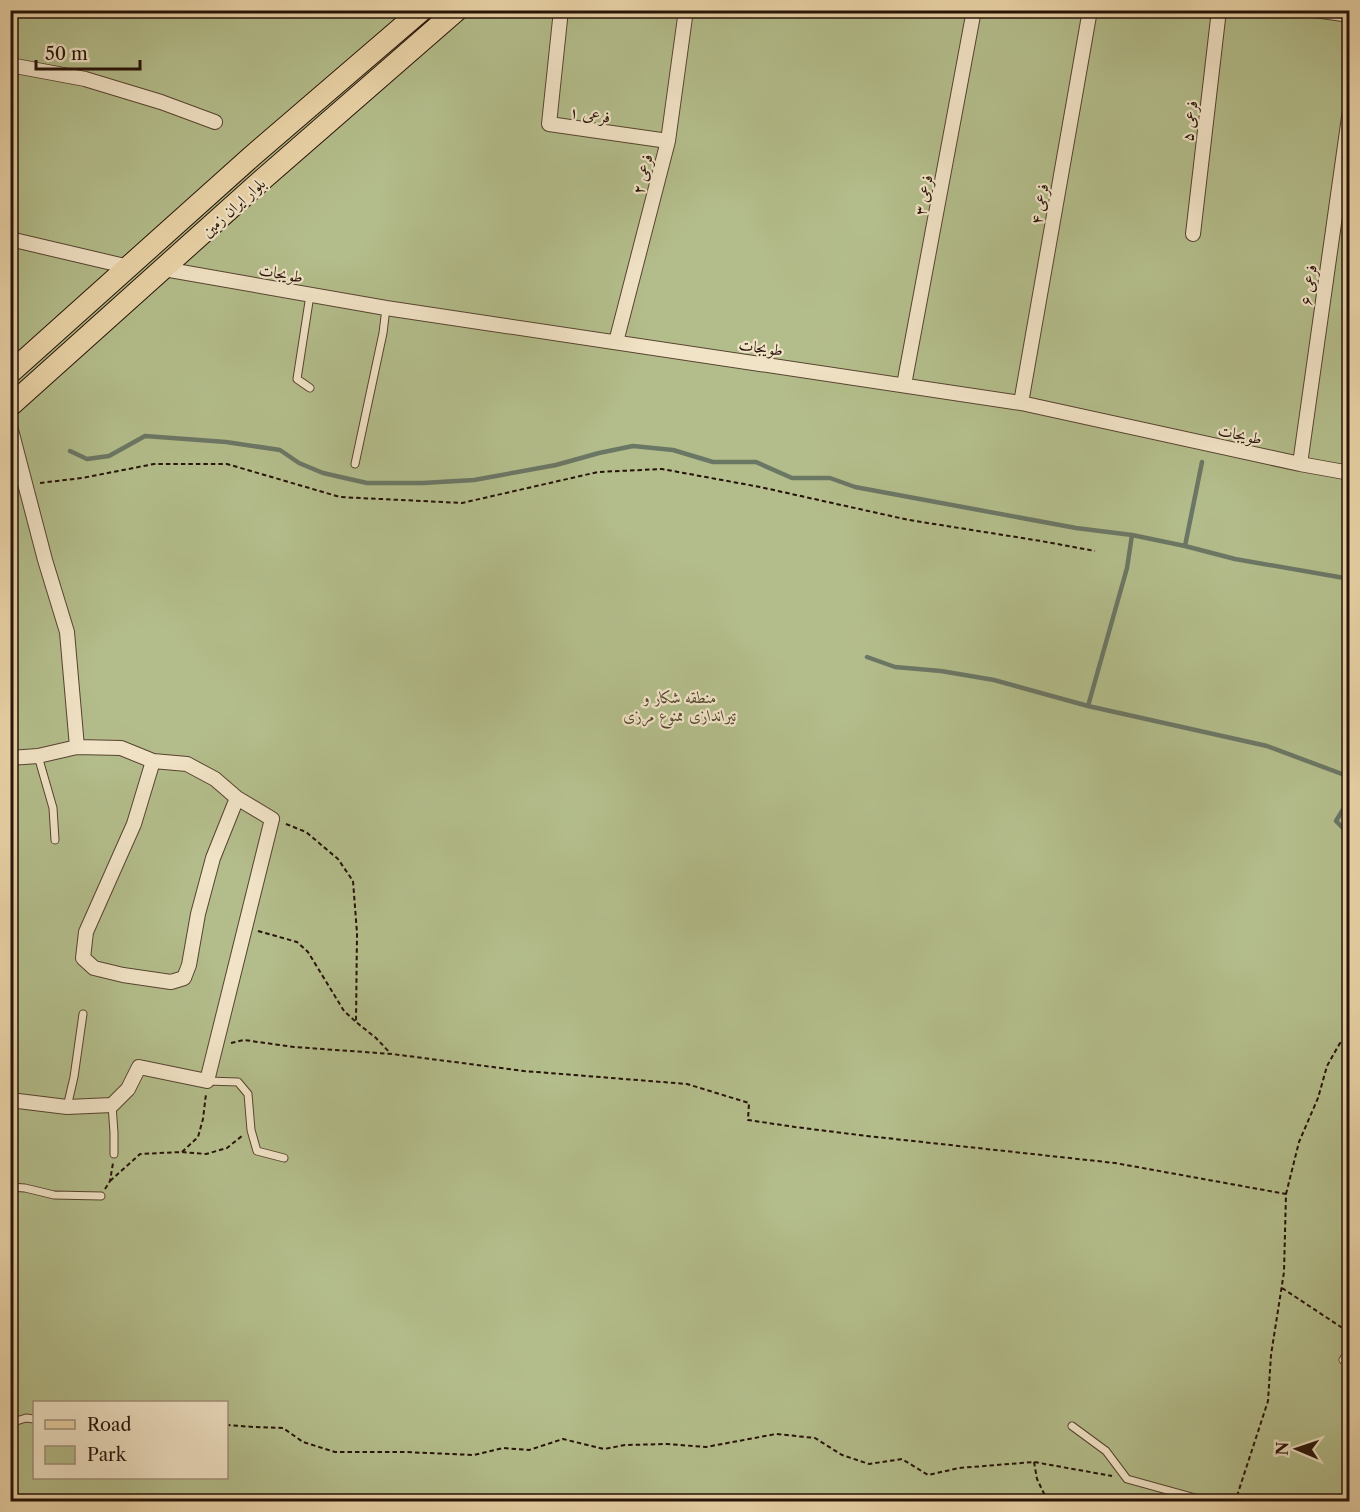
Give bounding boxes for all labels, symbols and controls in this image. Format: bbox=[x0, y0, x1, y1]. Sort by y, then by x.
scale bar bbox=[36, 33, 140, 71]
text: 50 m bbox=[45, 43, 88, 65]
street label: فرعی ۵ bbox=[1177, 99, 1202, 143]
street label: فرعی ۱ bbox=[568, 101, 612, 128]
street label: فرعی ۲ bbox=[627, 152, 658, 197]
street label: بلوار ایران زمین bbox=[197, 173, 269, 241]
street label: فرعی ۳ bbox=[909, 173, 938, 217]
street label: فرعی ۴ bbox=[1026, 182, 1053, 226]
street label: طویجات bbox=[257, 259, 305, 288]
street label: فرعی ۶ bbox=[1295, 263, 1322, 307]
street label: طویجات bbox=[737, 334, 785, 361]
street label: طویجات bbox=[1216, 420, 1264, 449]
park label: منطقه شکار و تیراندازی ممنوع مرزی bbox=[623, 687, 737, 729]
legend bbox=[33, 1401, 228, 1479]
text: Road bbox=[87, 1414, 132, 1436]
north arrow bbox=[1267, 1419, 1327, 1479]
text: N bbox=[1272, 1441, 1292, 1456]
text: Park bbox=[87, 1444, 128, 1466]

